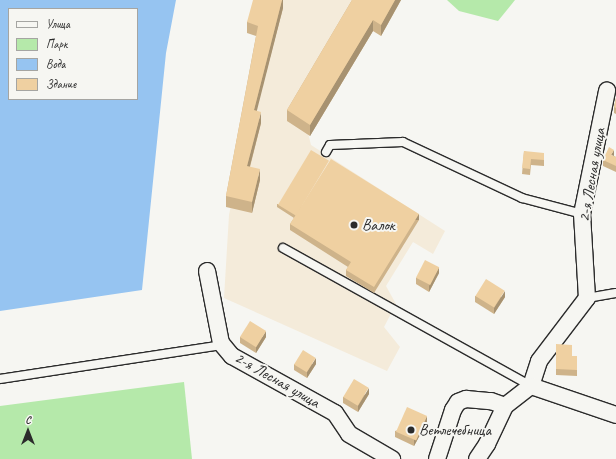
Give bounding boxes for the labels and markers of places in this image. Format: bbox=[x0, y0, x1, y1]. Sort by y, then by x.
place label: Валок bbox=[362, 215, 395, 235]
marker: Валок bbox=[349, 220, 359, 230]
place label: Ветлечебница bbox=[419, 420, 491, 440]
marker: Ветлечебница bbox=[406, 425, 416, 435]

